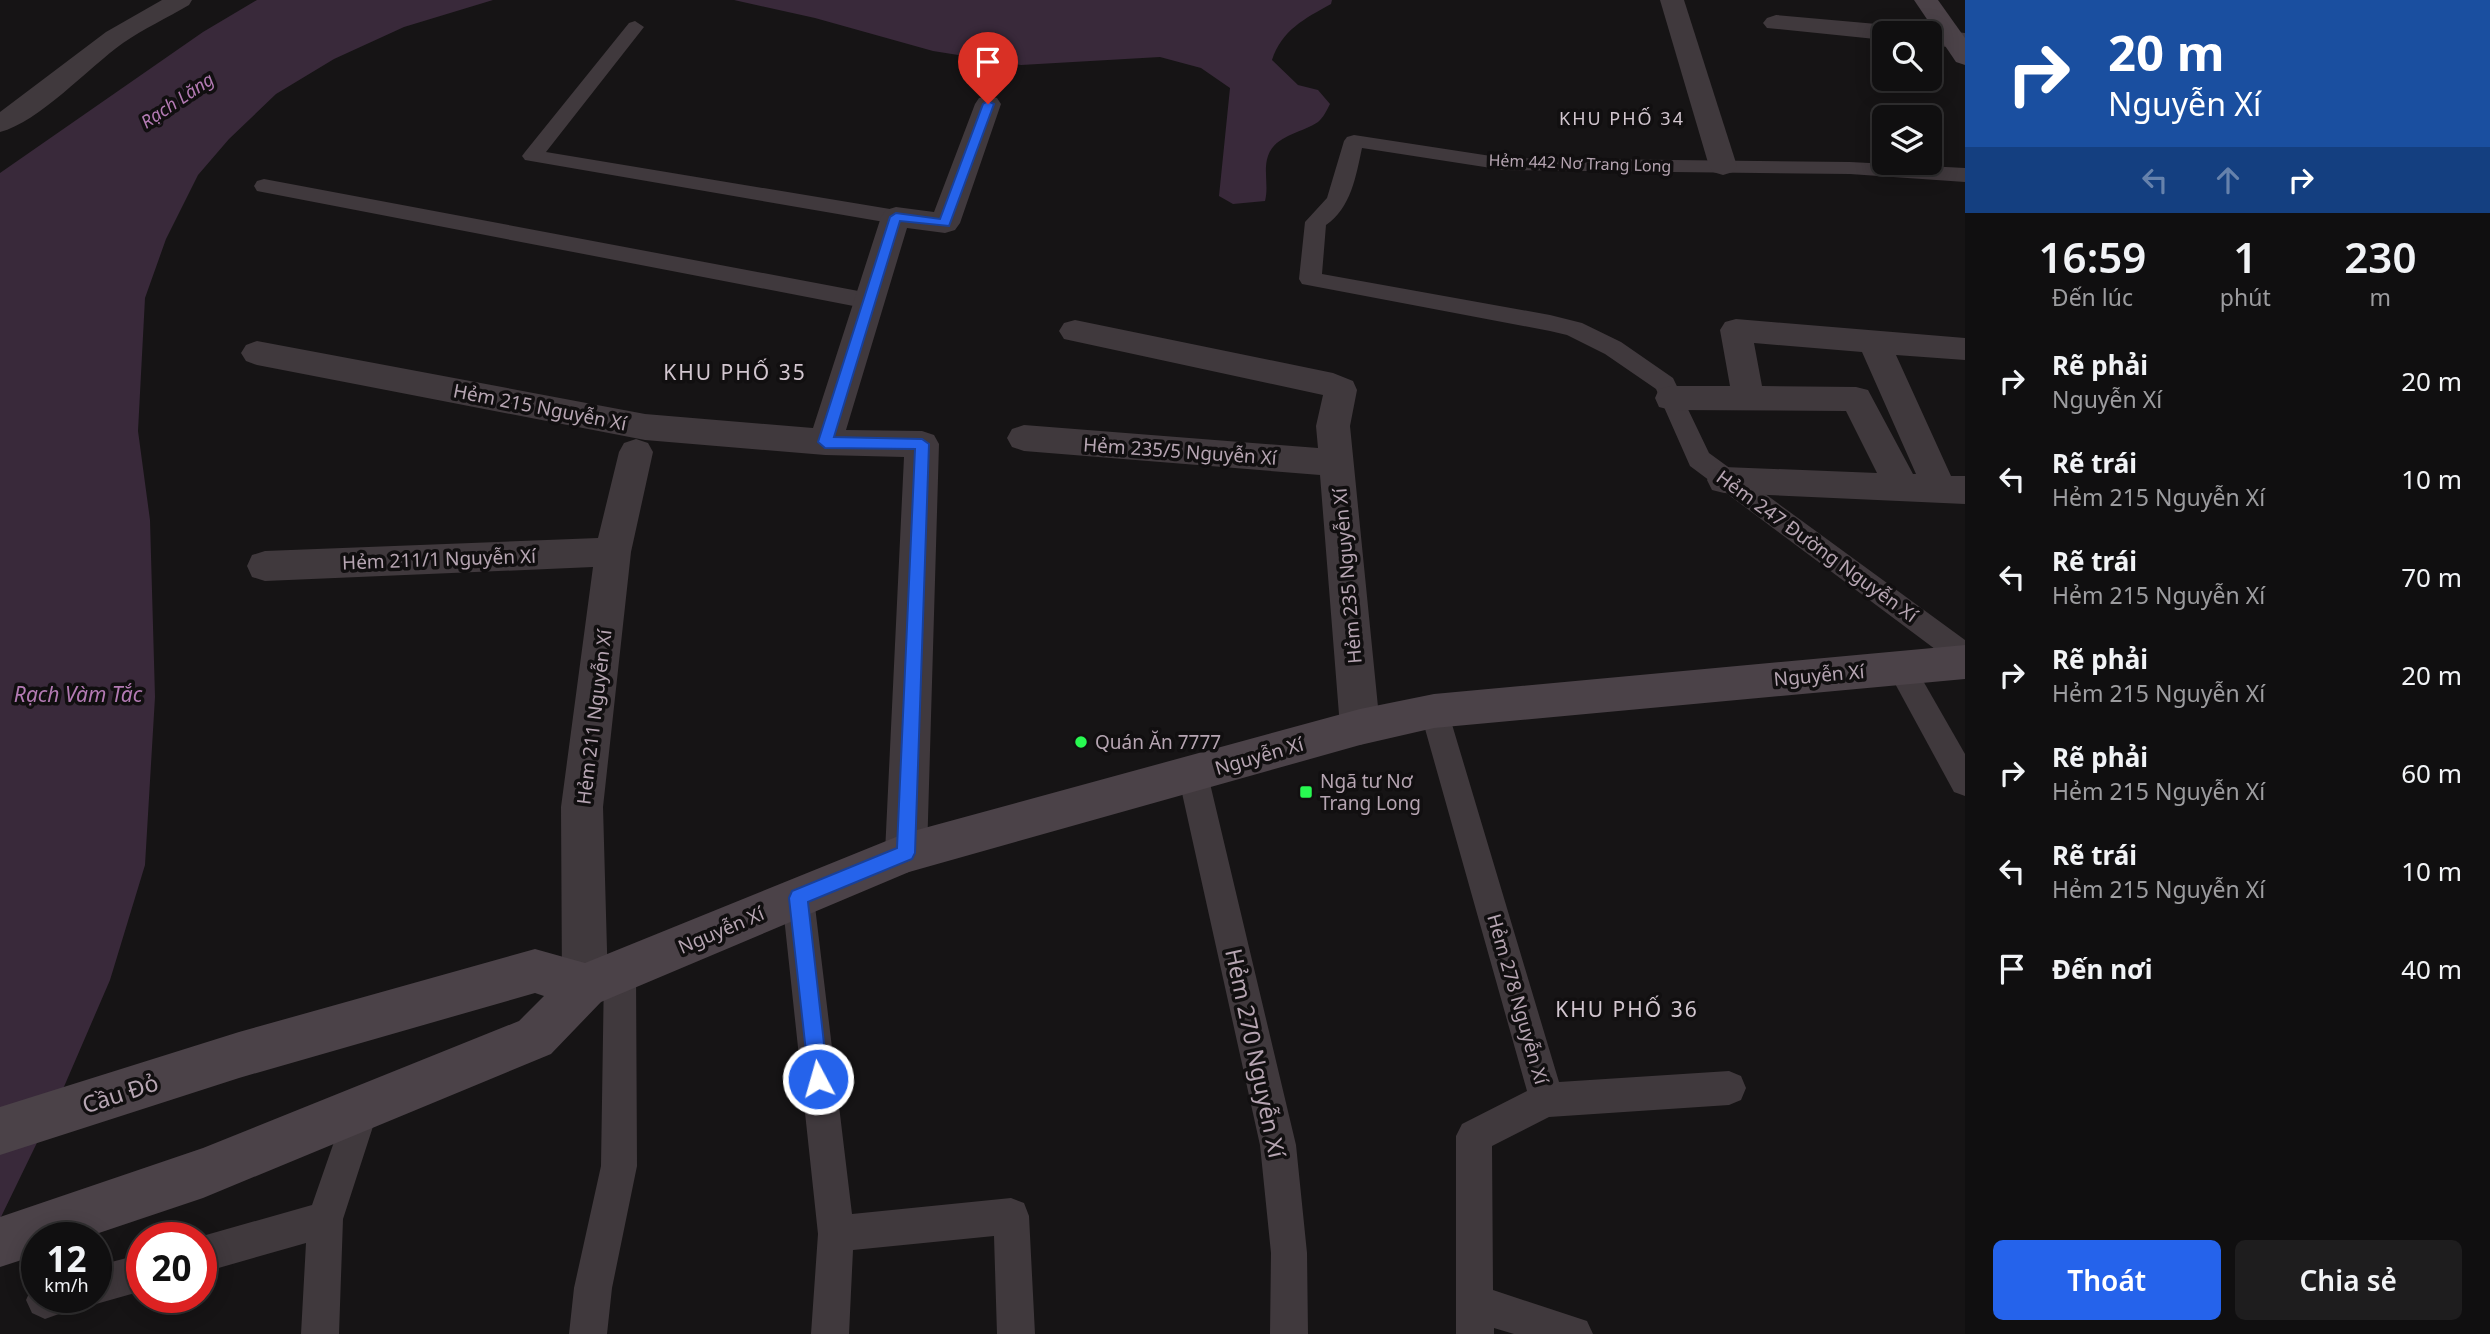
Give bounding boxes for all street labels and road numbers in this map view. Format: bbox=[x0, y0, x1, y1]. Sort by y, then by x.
street label: Hẻm 442 Nơ Trang Long bbox=[1488, 149, 1672, 177]
street label: Hẻm 215 Nguyễn Xí bbox=[451, 377, 630, 437]
street label: Hẻm 235/5 Nguyễn Xí bbox=[1082, 431, 1279, 471]
street label: Hẻm 247 Đường Nguyễn Xí bbox=[1711, 464, 1924, 629]
street label: Hẻm 235 Nguyễn Xí bbox=[1326, 486, 1368, 665]
street label: Hẻm 211/1 Nguyễn Xí bbox=[342, 543, 537, 575]
street label: Hẻm 211 Nguyễn Xí bbox=[570, 627, 618, 806]
street label: Nguyễn Xí bbox=[1773, 658, 1867, 692]
street label: Nguyễn Xí bbox=[1212, 731, 1307, 781]
street label: Nguyễn Xí bbox=[674, 900, 769, 960]
street label: Hẻm 278 Nguyễn Xí bbox=[1481, 911, 1555, 1088]
street label: Hẻm 270 Nguyễn Xí bbox=[1218, 945, 1294, 1162]
street label: Cầu Đỏ bbox=[78, 1066, 162, 1120]

